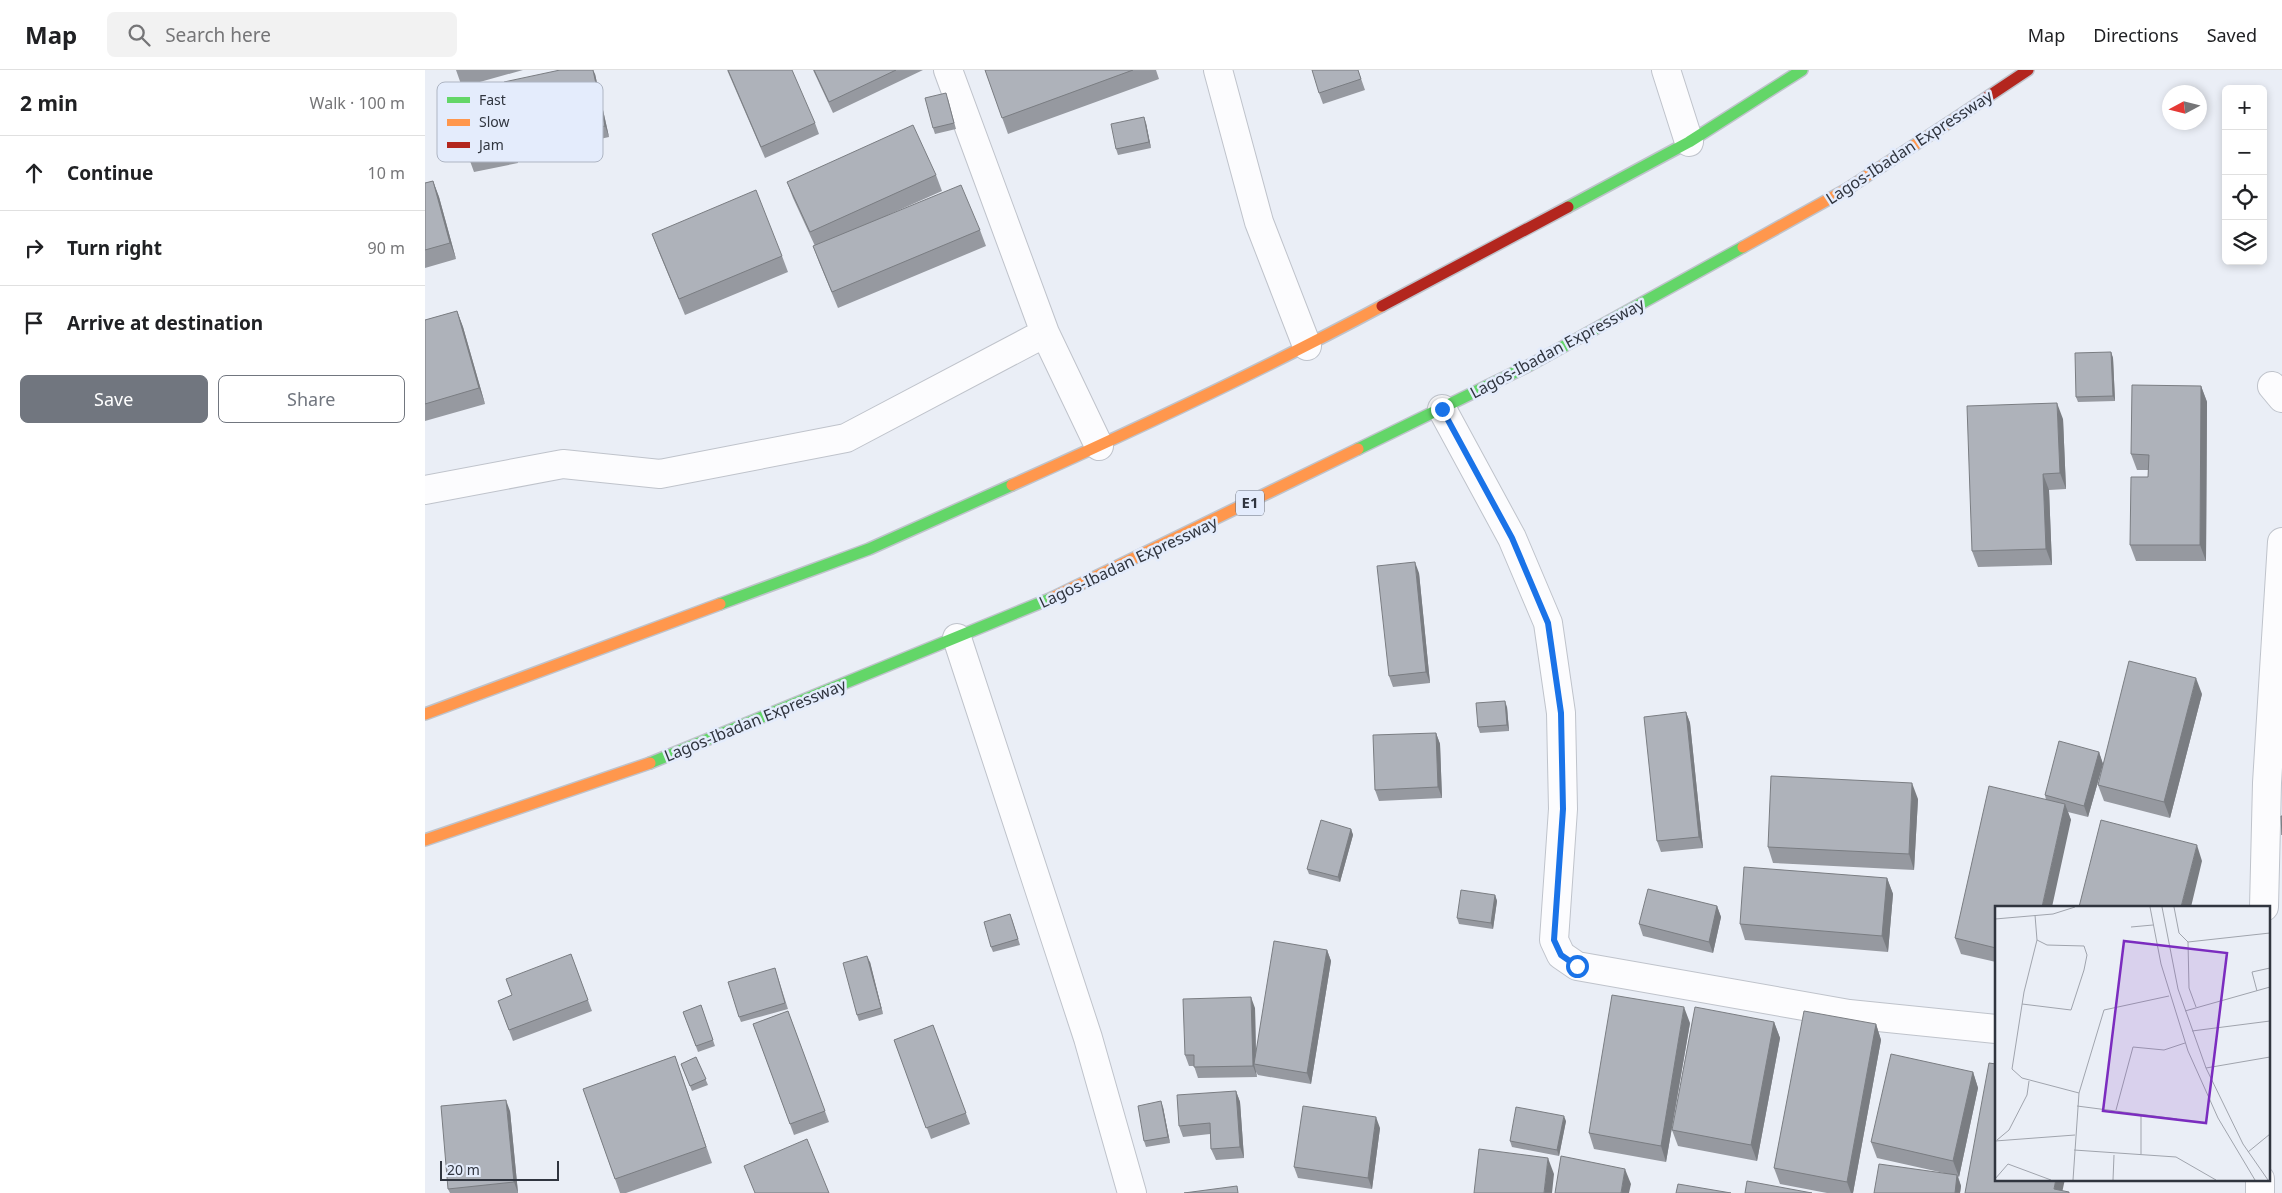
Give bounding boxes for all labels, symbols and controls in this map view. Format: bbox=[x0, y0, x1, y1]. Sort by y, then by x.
search box bbox=[107, 12, 457, 57]
text: Map bbox=[25, 18, 77, 51]
icon: search bbox=[125, 21, 153, 49]
text: Search here bbox=[165, 22, 271, 48]
text: Map bbox=[2028, 23, 2065, 47]
text: Directions bbox=[2093, 23, 2179, 47]
text: Saved bbox=[2207, 23, 2257, 47]
legend bbox=[437, 82, 603, 162]
street label: Lagos-Ibadan Expressway bbox=[1822, 84, 1997, 209]
north arrow bbox=[2162, 85, 2207, 130]
map controls bbox=[2222, 85, 2267, 265]
button: + bbox=[2222, 85, 2267, 130]
text: 2 min bbox=[20, 89, 78, 117]
text: Fast bbox=[479, 90, 506, 109]
text: Walk · 100 m bbox=[310, 92, 405, 114]
text: Slow bbox=[479, 112, 510, 131]
button: − bbox=[2222, 130, 2267, 175]
text: Jam bbox=[477, 135, 504, 154]
icon: ahead bbox=[20, 159, 48, 187]
text: Continue bbox=[67, 160, 153, 186]
text: 10 m bbox=[368, 162, 405, 184]
button: locate bbox=[2222, 175, 2267, 220]
button: layers bbox=[2222, 220, 2267, 265]
icon: right bbox=[20, 234, 48, 262]
text: Turn right bbox=[67, 235, 162, 261]
text: 90 m bbox=[368, 237, 405, 259]
street label: Lagos-Ibadan Expressway bbox=[1466, 292, 1649, 403]
icon: arrive bbox=[20, 309, 48, 337]
text: Arrive at destination bbox=[67, 310, 263, 336]
button: Save bbox=[20, 375, 208, 423]
button: Share bbox=[218, 375, 405, 423]
route end bbox=[1431, 398, 1454, 421]
road number: E1 bbox=[1236, 490, 1264, 516]
street label: Lagos-Ibadan Expressway bbox=[1035, 511, 1221, 613]
street label: Lagos-Ibadan Expressway bbox=[661, 673, 850, 767]
inset map bbox=[1995, 906, 2269, 1180]
route start bbox=[1566, 955, 1589, 978]
scale bar bbox=[440, 1158, 559, 1181]
text: 20 m bbox=[447, 1160, 480, 1179]

